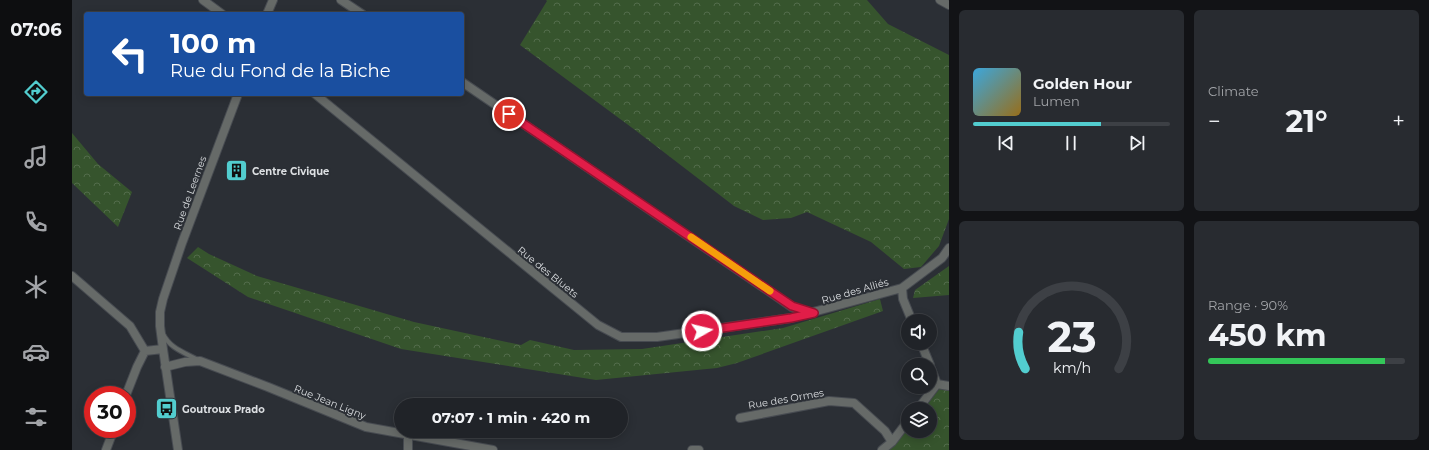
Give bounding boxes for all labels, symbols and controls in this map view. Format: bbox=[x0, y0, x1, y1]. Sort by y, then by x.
text: 07:06 bbox=[10, 19, 62, 41]
text: 100 m bbox=[170, 26, 256, 60]
icon: left bbox=[104, 28, 156, 80]
text: Rue du Fond de la Biche bbox=[170, 60, 391, 82]
text: Golden Hour bbox=[1033, 74, 1132, 93]
icon: directions bbox=[22, 78, 50, 106]
text: Climate bbox=[1208, 83, 1259, 99]
text: Lumen bbox=[1033, 93, 1080, 109]
pin bbox=[492, 97, 526, 131]
icon: arrive bbox=[498, 103, 520, 125]
text: 21° bbox=[1286, 103, 1328, 140]
text: − bbox=[1208, 108, 1221, 135]
text: + bbox=[1392, 108, 1405, 135]
icon: previous bbox=[995, 132, 1017, 154]
icon: pause bbox=[1060, 132, 1082, 154]
icon: next bbox=[1126, 132, 1148, 154]
icon: music bbox=[22, 143, 50, 171]
street label: Rue de Leernes bbox=[171, 154, 209, 232]
building icon: Centre Civique bbox=[223, 158, 249, 184]
place label: Centre Civique bbox=[252, 165, 329, 178]
icon: phone bbox=[22, 208, 50, 236]
street label: Rue des Bluets bbox=[515, 243, 581, 301]
icon: climate bbox=[22, 273, 50, 301]
street label: Rue des Alliés bbox=[820, 275, 890, 307]
text: Range · 90% bbox=[1208, 297, 1288, 313]
position arrow bbox=[681, 310, 723, 352]
text: 23 bbox=[1047, 311, 1096, 361]
map controls bbox=[901, 314, 937, 438]
button: sound bbox=[901, 314, 937, 350]
text: 450 km bbox=[1208, 317, 1326, 354]
icon: car bbox=[22, 338, 50, 366]
button: search bbox=[901, 358, 937, 394]
text: km/h bbox=[1052, 358, 1091, 376]
street label: Rue Jean Ligny bbox=[292, 382, 368, 423]
speed limit sign: 30 bbox=[84, 386, 136, 438]
street label: Rue des Ormes bbox=[747, 386, 825, 412]
bus stop icon: Goutroux Prado bbox=[153, 396, 179, 422]
button: layers bbox=[901, 402, 937, 438]
icon: filters bbox=[22, 403, 50, 431]
place label: Goutroux Prado bbox=[182, 403, 265, 416]
text: 07:07 · 1 min · 420 m bbox=[432, 408, 590, 427]

